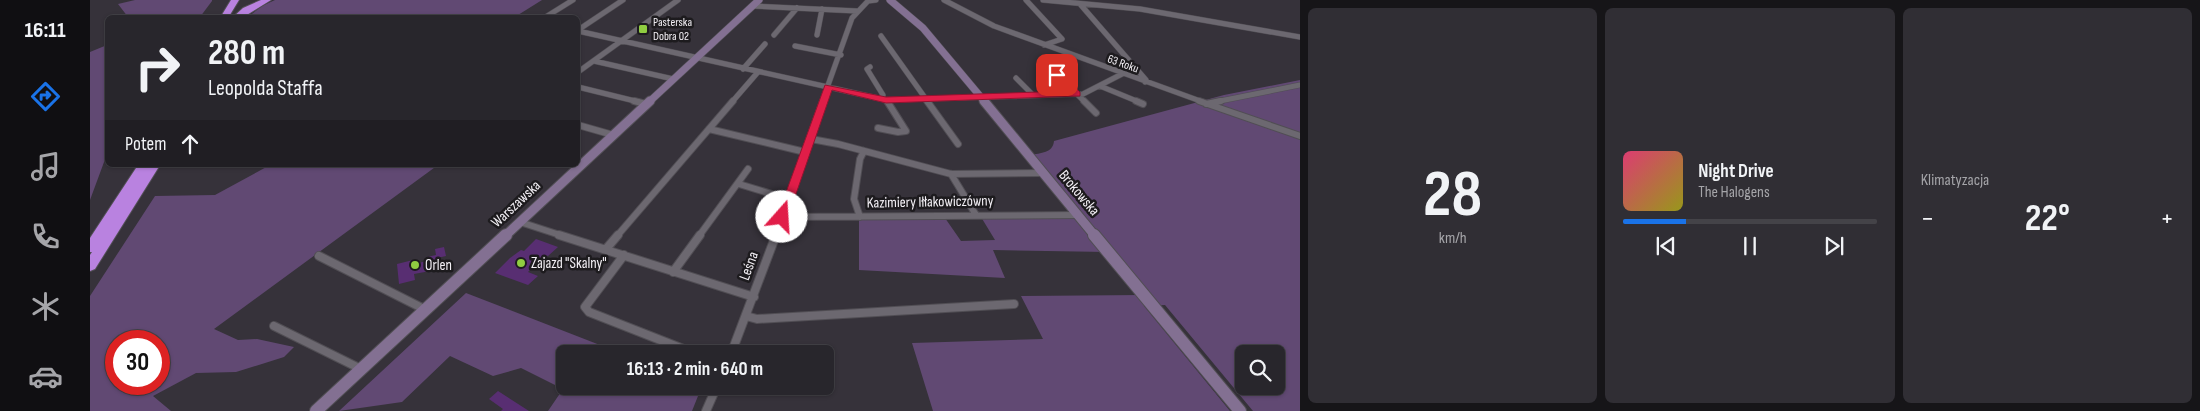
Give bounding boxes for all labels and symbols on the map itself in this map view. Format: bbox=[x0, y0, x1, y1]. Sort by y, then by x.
place label: Pasterska Dobra 02 bbox=[653, 15, 692, 44]
marker: Pasterska Dobra 02 bbox=[637, 23, 649, 35]
street label: 63 Roku bbox=[1105, 51, 1141, 77]
pin bbox=[1036, 54, 1078, 96]
street label: Brokowska bbox=[1054, 166, 1104, 220]
street label: Warszawska bbox=[487, 176, 545, 232]
position arrow bbox=[755, 190, 807, 242]
street label: Kazimiery Iłłakowiczówny bbox=[866, 191, 994, 213]
street label: Leśna bbox=[735, 249, 763, 283]
place label: Zajazd "Skalny" bbox=[531, 254, 607, 273]
place label: Orlen bbox=[425, 256, 452, 275]
marker: Zajazd "Skalny" bbox=[515, 257, 527, 269]
marker: Orlen bbox=[409, 259, 421, 271]
speed limit sign: 30 bbox=[105, 330, 170, 395]

